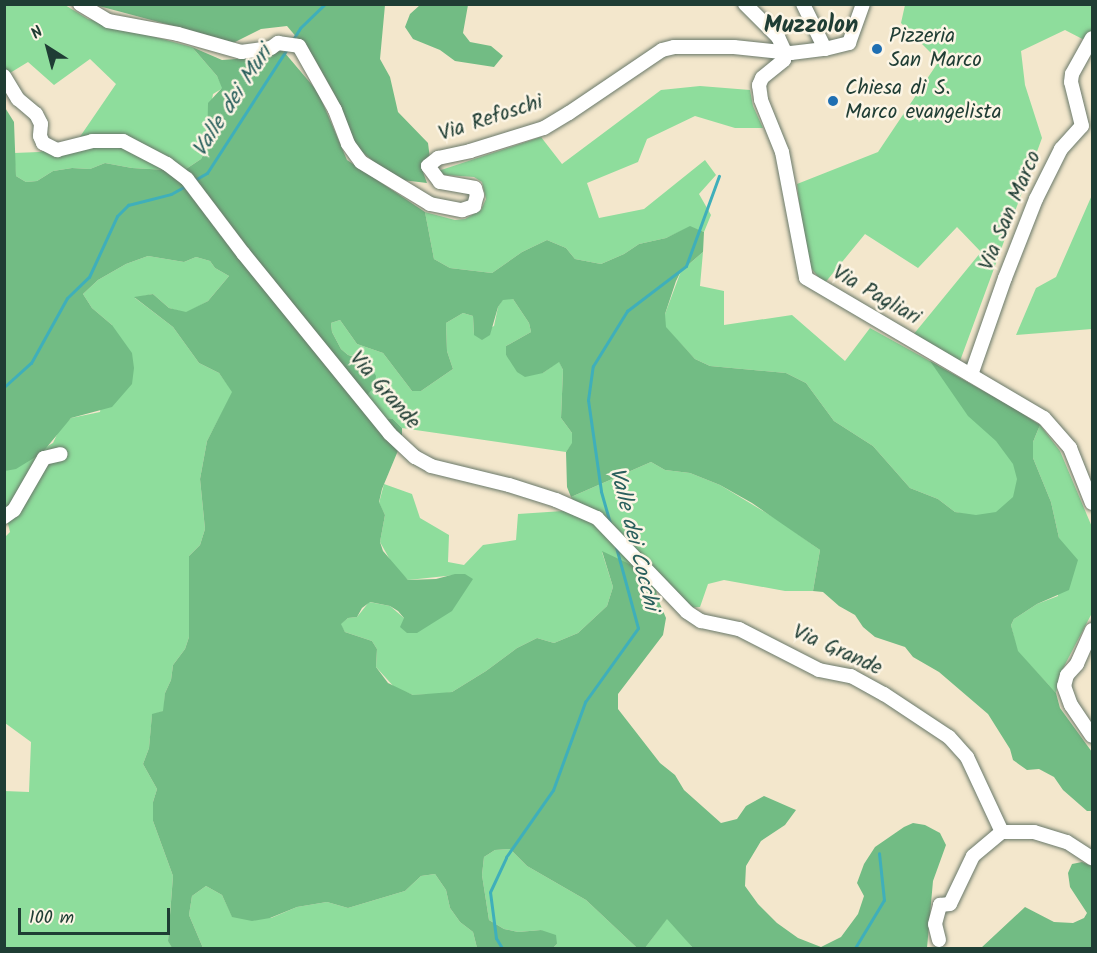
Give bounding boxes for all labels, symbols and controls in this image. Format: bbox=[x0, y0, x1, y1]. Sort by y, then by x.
district label: Muzzolon bbox=[764, 12, 858, 40]
north arrow bbox=[18, 18, 78, 78]
text: N bbox=[26, 20, 49, 46]
place label: Pizzeria San Marco bbox=[889, 24, 982, 74]
water label: Valle dei Muri bbox=[187, 42, 279, 162]
marker: Pizzeria San Marco bbox=[870, 42, 884, 56]
place label: Chiesa di S. Marco evangelista bbox=[845, 76, 1001, 126]
street label: Via Refoschi bbox=[436, 90, 546, 148]
marker: Chiesa di S. Marco evangelista bbox=[826, 94, 840, 108]
street label: Via San Marco bbox=[975, 147, 1047, 275]
street label: Via Pagliari bbox=[827, 261, 925, 331]
street label: Via Grande bbox=[343, 347, 425, 435]
water label: Valle dei Cocchi bbox=[603, 465, 663, 613]
street label: Via Grande bbox=[788, 620, 886, 682]
scale bar bbox=[21, 896, 172, 934]
text: 100 m bbox=[29, 904, 74, 933]

